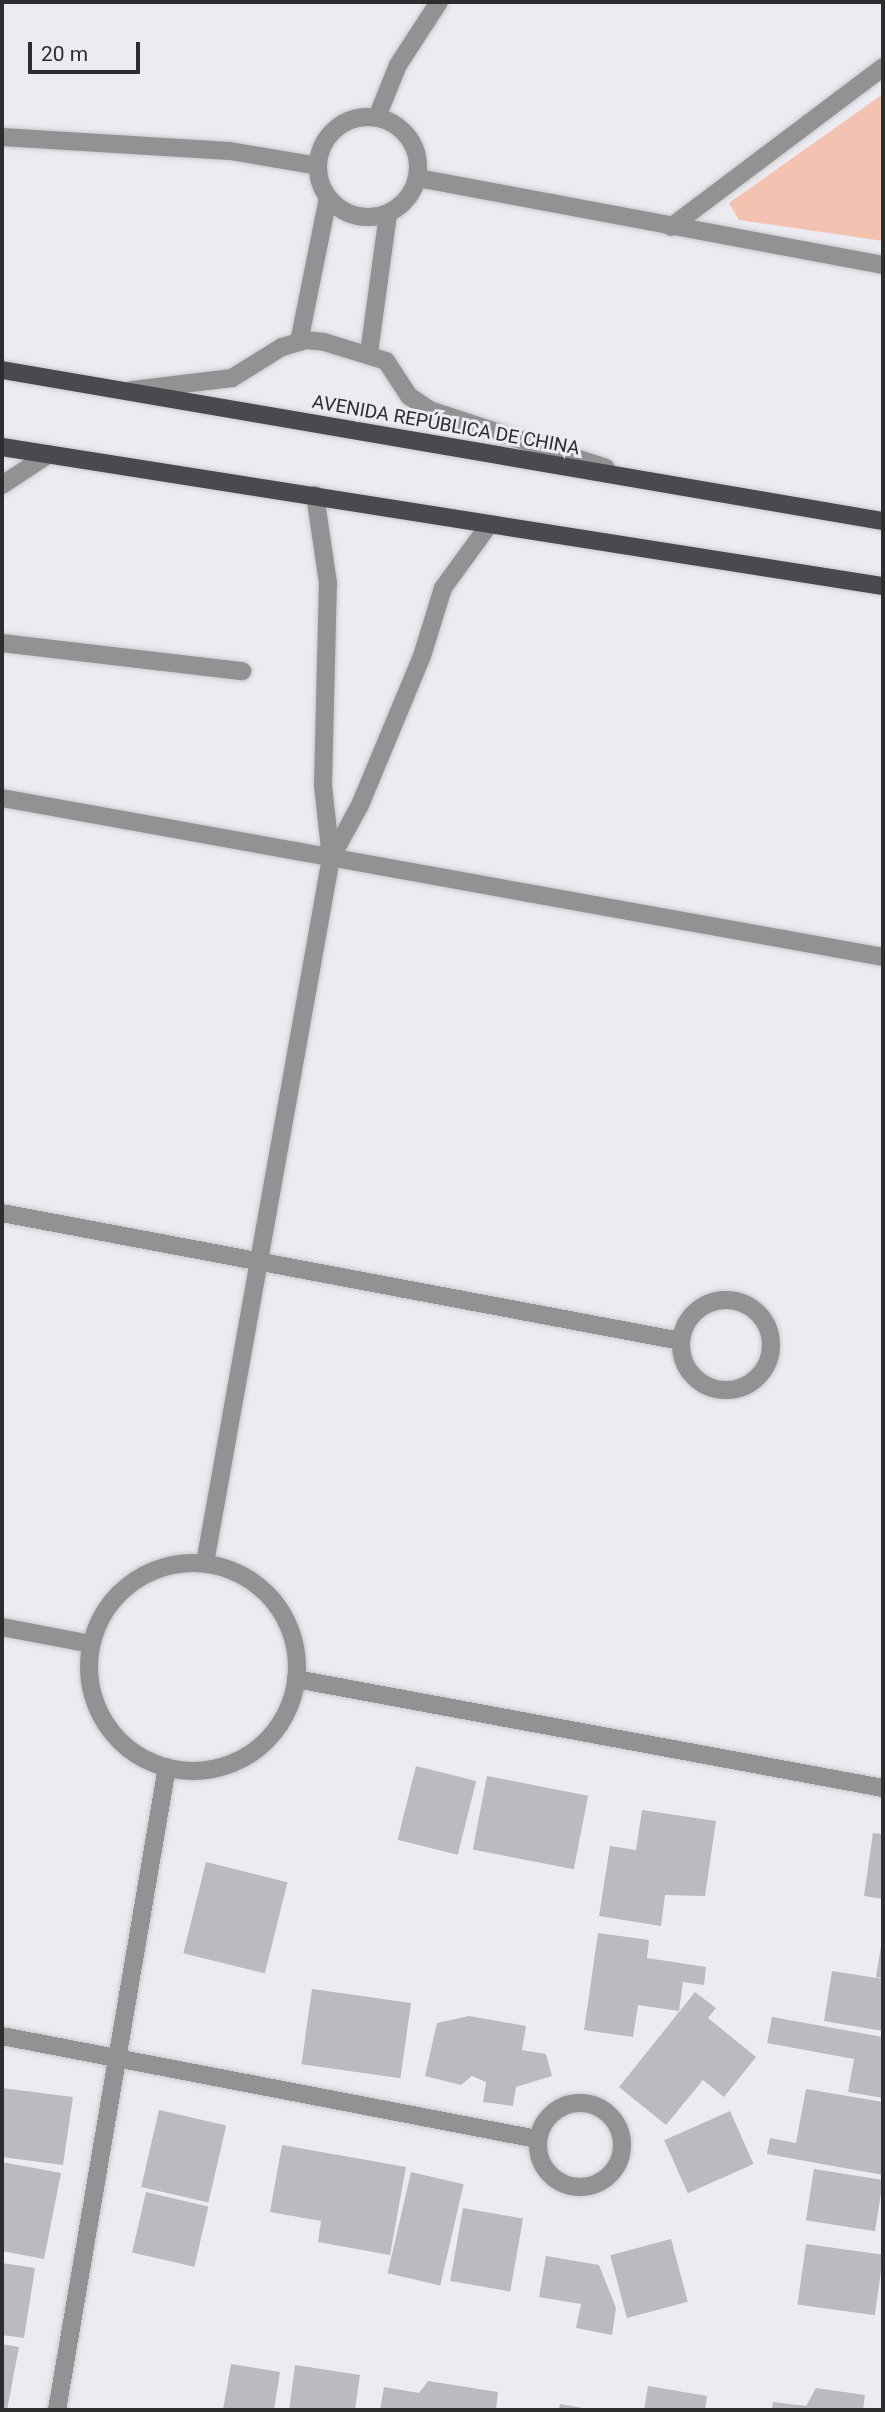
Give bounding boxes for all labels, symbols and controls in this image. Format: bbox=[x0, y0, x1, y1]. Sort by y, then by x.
scale bar bbox=[32, 28, 144, 72]
text: 20 m bbox=[41, 42, 88, 66]
street label: AVENIDA REPÚBLICA DE CHINA bbox=[310, 390, 582, 460]

